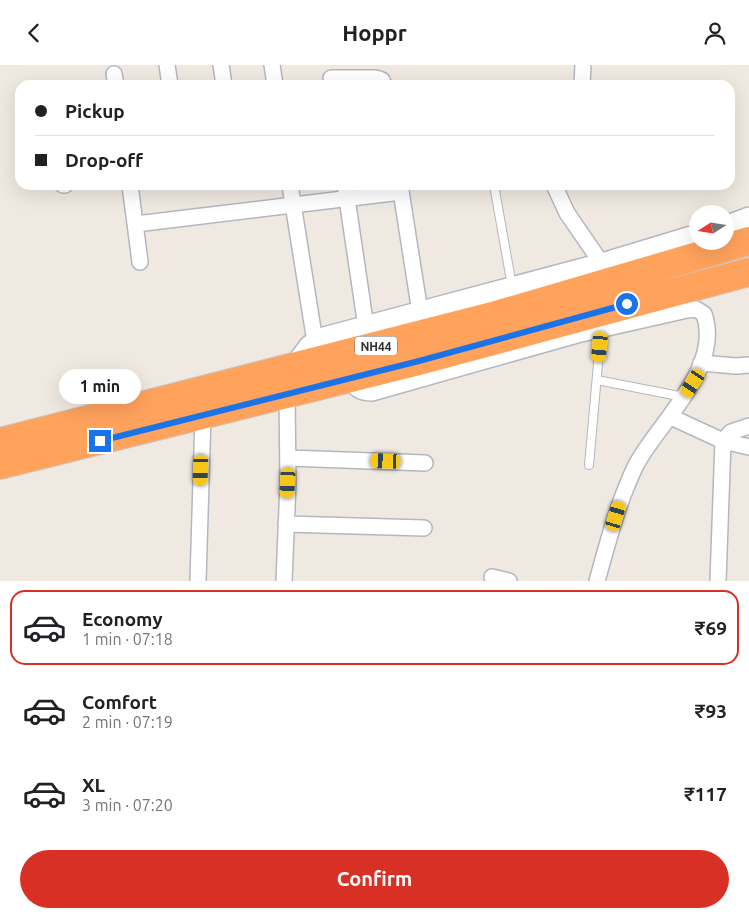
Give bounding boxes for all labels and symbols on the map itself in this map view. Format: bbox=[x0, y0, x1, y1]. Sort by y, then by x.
north arrow bbox=[689, 205, 734, 250]
route start bbox=[616, 293, 638, 315]
car bbox=[591, 331, 608, 363]
road number: NH44 bbox=[355, 337, 397, 355]
car bbox=[678, 366, 707, 400]
callout: 1 min bbox=[59, 369, 141, 403]
route end bbox=[89, 430, 111, 452]
car bbox=[370, 453, 401, 469]
car bbox=[192, 455, 209, 485]
car bbox=[279, 468, 296, 498]
car bbox=[604, 499, 627, 533]

